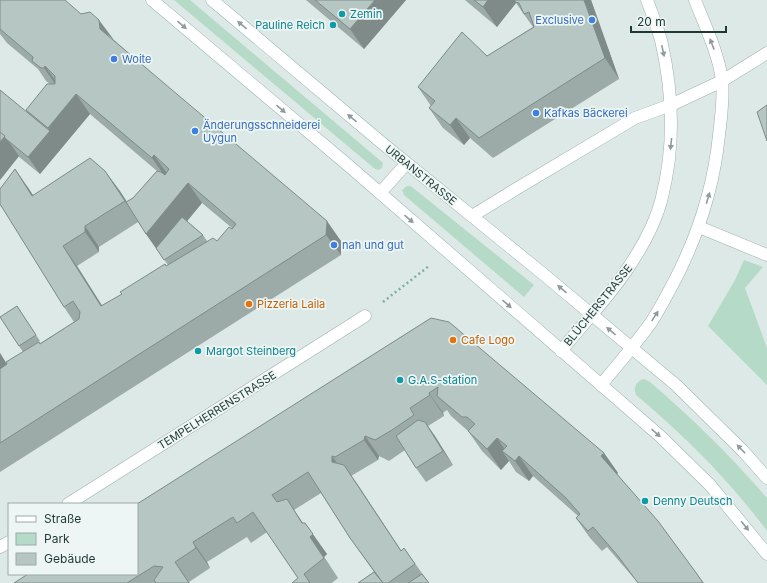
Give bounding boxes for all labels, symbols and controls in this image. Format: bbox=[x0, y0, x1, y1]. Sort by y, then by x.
place label: Zemin bbox=[350, 7, 382, 21]
scale bar bbox=[631, 8, 726, 34]
marker: Zemin bbox=[337, 9, 347, 19]
place label: Exclusive bbox=[535, 13, 584, 27]
text: 20 m bbox=[637, 14, 666, 29]
marker: Exclusive bbox=[587, 15, 597, 25]
place label: Pauline Reich bbox=[255, 18, 325, 32]
marker: Pauline Reich bbox=[328, 20, 338, 30]
one-way arrow bbox=[176, 21, 187, 30]
one-way arrow bbox=[236, 21, 247, 30]
one-way arrow bbox=[708, 37, 714, 49]
one-way arrow bbox=[660, 44, 666, 57]
place label: Woite bbox=[122, 52, 151, 66]
marker: Woite bbox=[109, 54, 119, 64]
one-way arrow bbox=[276, 104, 287, 113]
place label: Kafkas Bäckerei bbox=[544, 106, 628, 120]
marker: Kafkas Bäckerei bbox=[531, 108, 541, 118]
one-way arrow bbox=[346, 114, 357, 123]
place label: Änderungsschneiderei Uygun bbox=[203, 118, 320, 145]
marker: Änderungsschneiderei Uygun bbox=[190, 126, 200, 136]
one-way arrow bbox=[667, 137, 674, 150]
street label: URBANSTRASSE bbox=[382, 142, 460, 208]
one-way arrow bbox=[705, 192, 711, 204]
one-way arrow bbox=[404, 214, 415, 223]
place label: nah und gut bbox=[342, 238, 404, 252]
marker: nah und gut bbox=[329, 240, 339, 250]
street label: BLÜCHERSTRASSE bbox=[561, 261, 635, 349]
one-way arrow bbox=[556, 284, 567, 293]
place label: Pizzeria Laila bbox=[257, 297, 325, 311]
marker: Pizzeria Laila bbox=[244, 299, 254, 309]
one-way arrow bbox=[502, 300, 513, 309]
one-way arrow bbox=[651, 310, 658, 322]
one-way arrow bbox=[606, 326, 617, 335]
place label: Cafe Logo bbox=[461, 333, 515, 347]
marker: Cafe Logo bbox=[448, 335, 458, 345]
place label: Margot Steinberg bbox=[206, 344, 296, 358]
marker: Margot Steinberg bbox=[193, 346, 203, 356]
street label: TEMPELHERRENSTRASSE bbox=[155, 368, 279, 452]
place label: G.A.S-station bbox=[408, 373, 477, 387]
marker: G.A.S-station bbox=[395, 375, 405, 385]
one-way arrow bbox=[650, 428, 661, 437]
one-way arrow bbox=[736, 444, 746, 454]
place label: Denny Deutsch bbox=[653, 494, 732, 508]
marker: Denny Deutsch bbox=[640, 496, 650, 506]
legend bbox=[8, 503, 138, 575]
text: Straße bbox=[44, 511, 81, 526]
one-way arrow bbox=[741, 521, 750, 532]
text: Park bbox=[44, 531, 70, 546]
text: Gebäude bbox=[44, 551, 96, 566]

